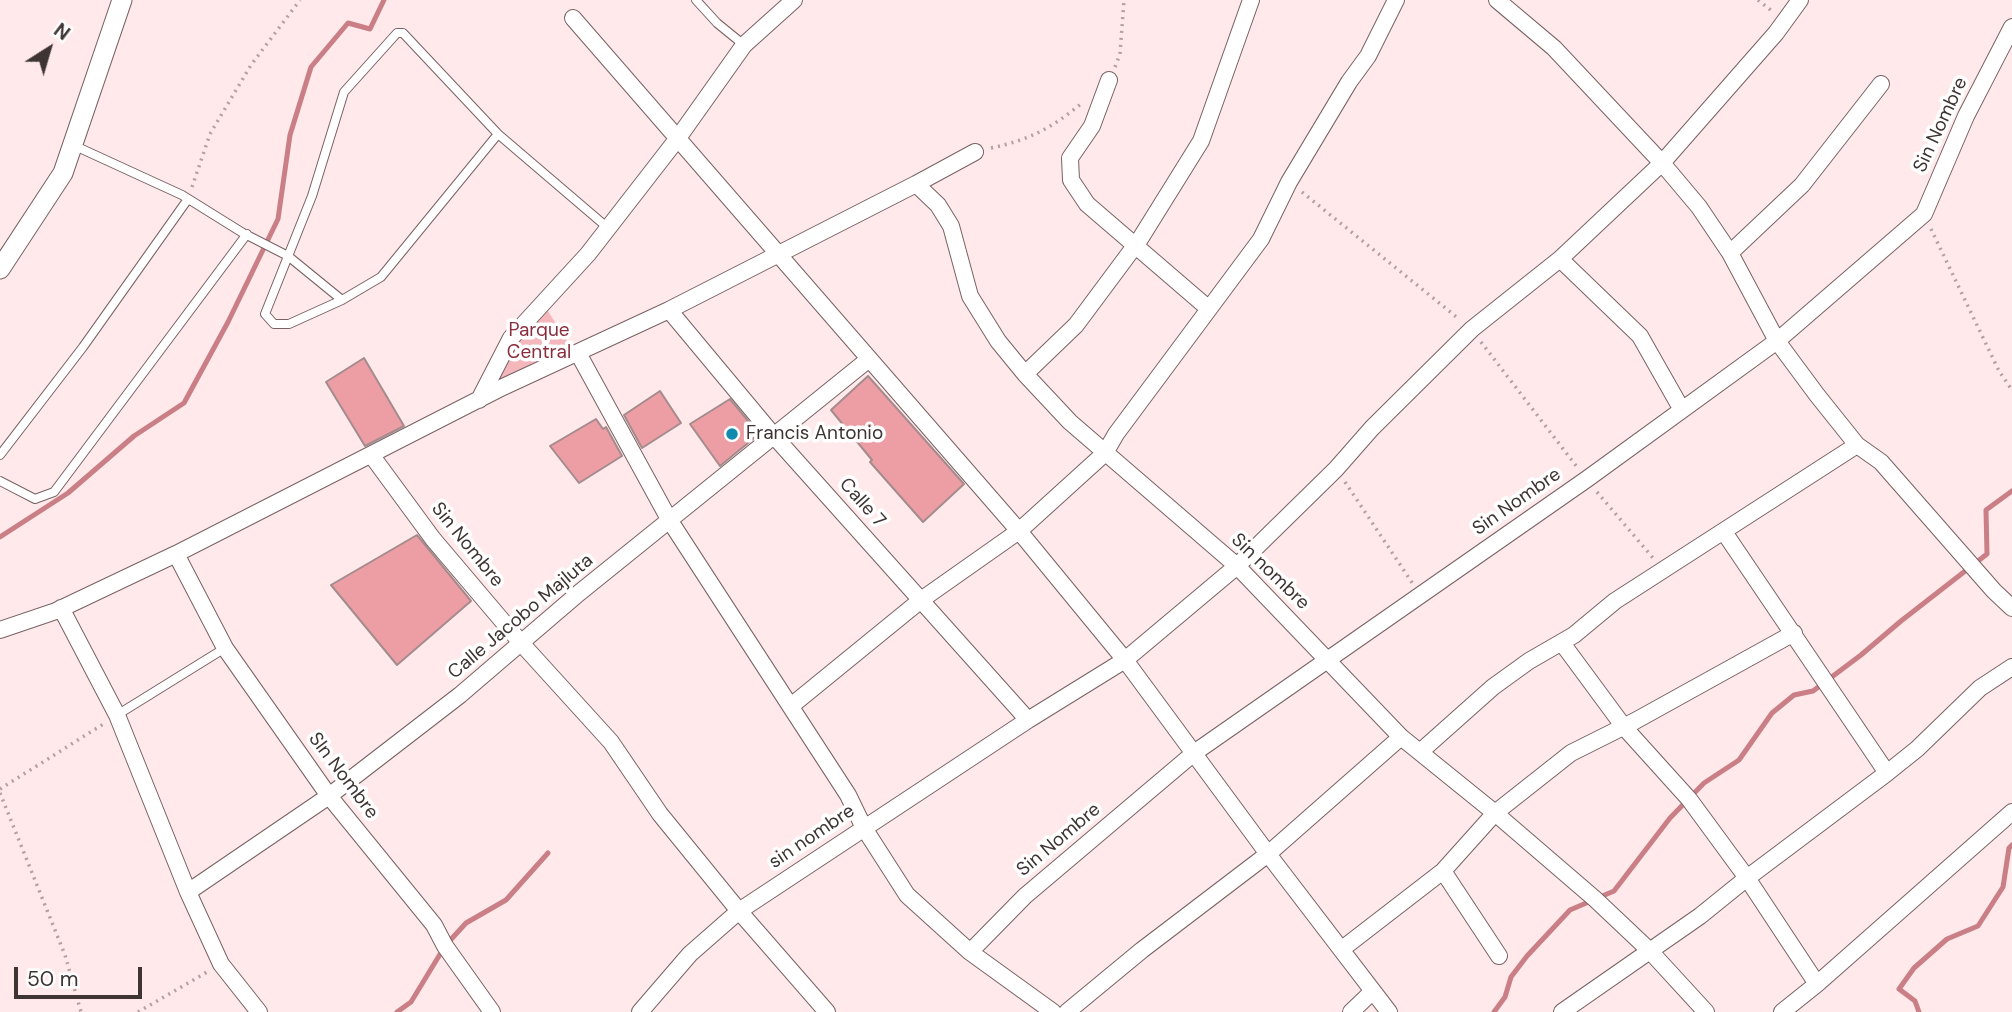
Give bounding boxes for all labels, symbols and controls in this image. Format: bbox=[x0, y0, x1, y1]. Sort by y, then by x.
north arrow bbox=[14, 14, 84, 84]
text: N bbox=[49, 18, 75, 46]
street label: Sin Nombre bbox=[1909, 74, 1973, 176]
park label: Parque Central bbox=[507, 320, 571, 364]
place label: Francis Antonio bbox=[746, 423, 883, 445]
marker: Francis Antonio bbox=[724, 426, 740, 442]
street label: Sin Nombre bbox=[1469, 463, 1565, 541]
street label: Calle 7 bbox=[834, 474, 890, 532]
street label: Sin Nombre bbox=[426, 498, 508, 592]
street label: Sin nombre bbox=[1226, 529, 1314, 615]
street label: Calle Jacobo Majluta bbox=[444, 550, 598, 684]
street label: SIn Nombre bbox=[303, 728, 383, 824]
street label: Sin Nombre bbox=[1013, 798, 1105, 882]
street label: sin nombre bbox=[765, 800, 859, 874]
scale bar bbox=[18, 953, 145, 997]
text: 50 m bbox=[27, 965, 78, 993]

